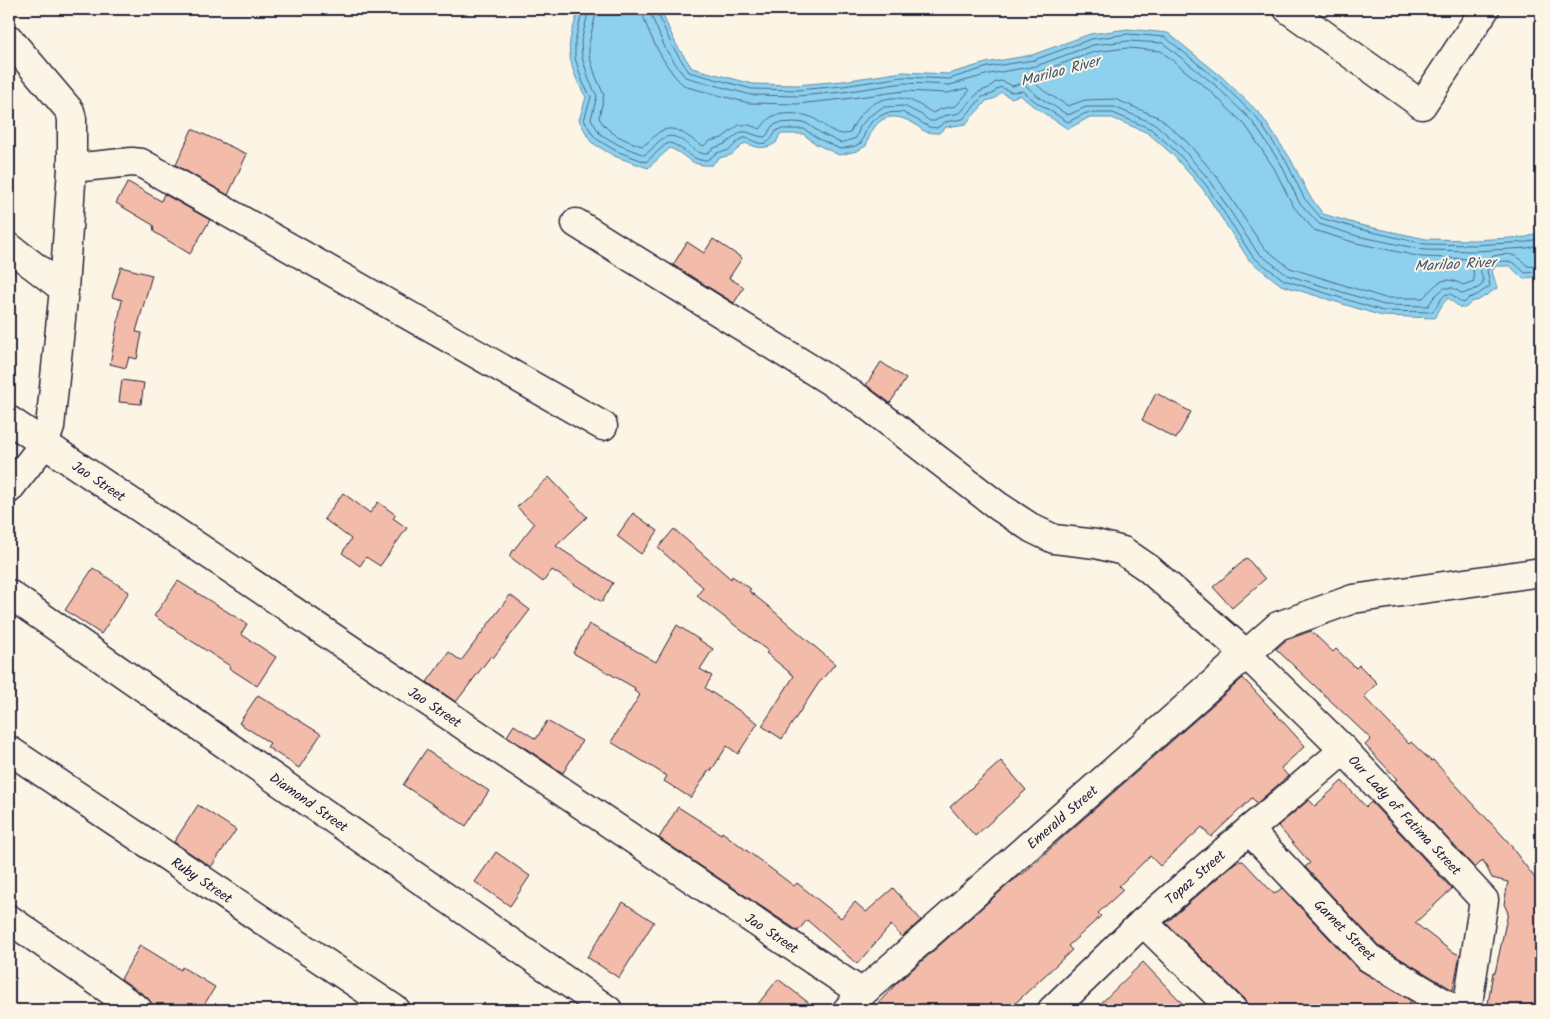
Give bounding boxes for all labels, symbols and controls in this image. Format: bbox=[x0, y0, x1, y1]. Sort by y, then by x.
water label: Marilao River bbox=[1018, 49, 1106, 94]
water label: Marilao River bbox=[1414, 251, 1499, 279]
street label: Jao Street bbox=[67, 456, 130, 508]
street label: Jao Street bbox=[403, 682, 466, 734]
street label: Our Lady of Fatima Street bbox=[1342, 751, 1466, 881]
street label: Diamond Street bbox=[264, 767, 353, 839]
street label: Emerald Street bbox=[1022, 780, 1104, 855]
street label: Topaz Street bbox=[1160, 845, 1231, 910]
street label: Ruby Street bbox=[166, 852, 237, 910]
street label: Garnet Street bbox=[1308, 895, 1381, 967]
street label: Jao Street bbox=[740, 908, 803, 960]

